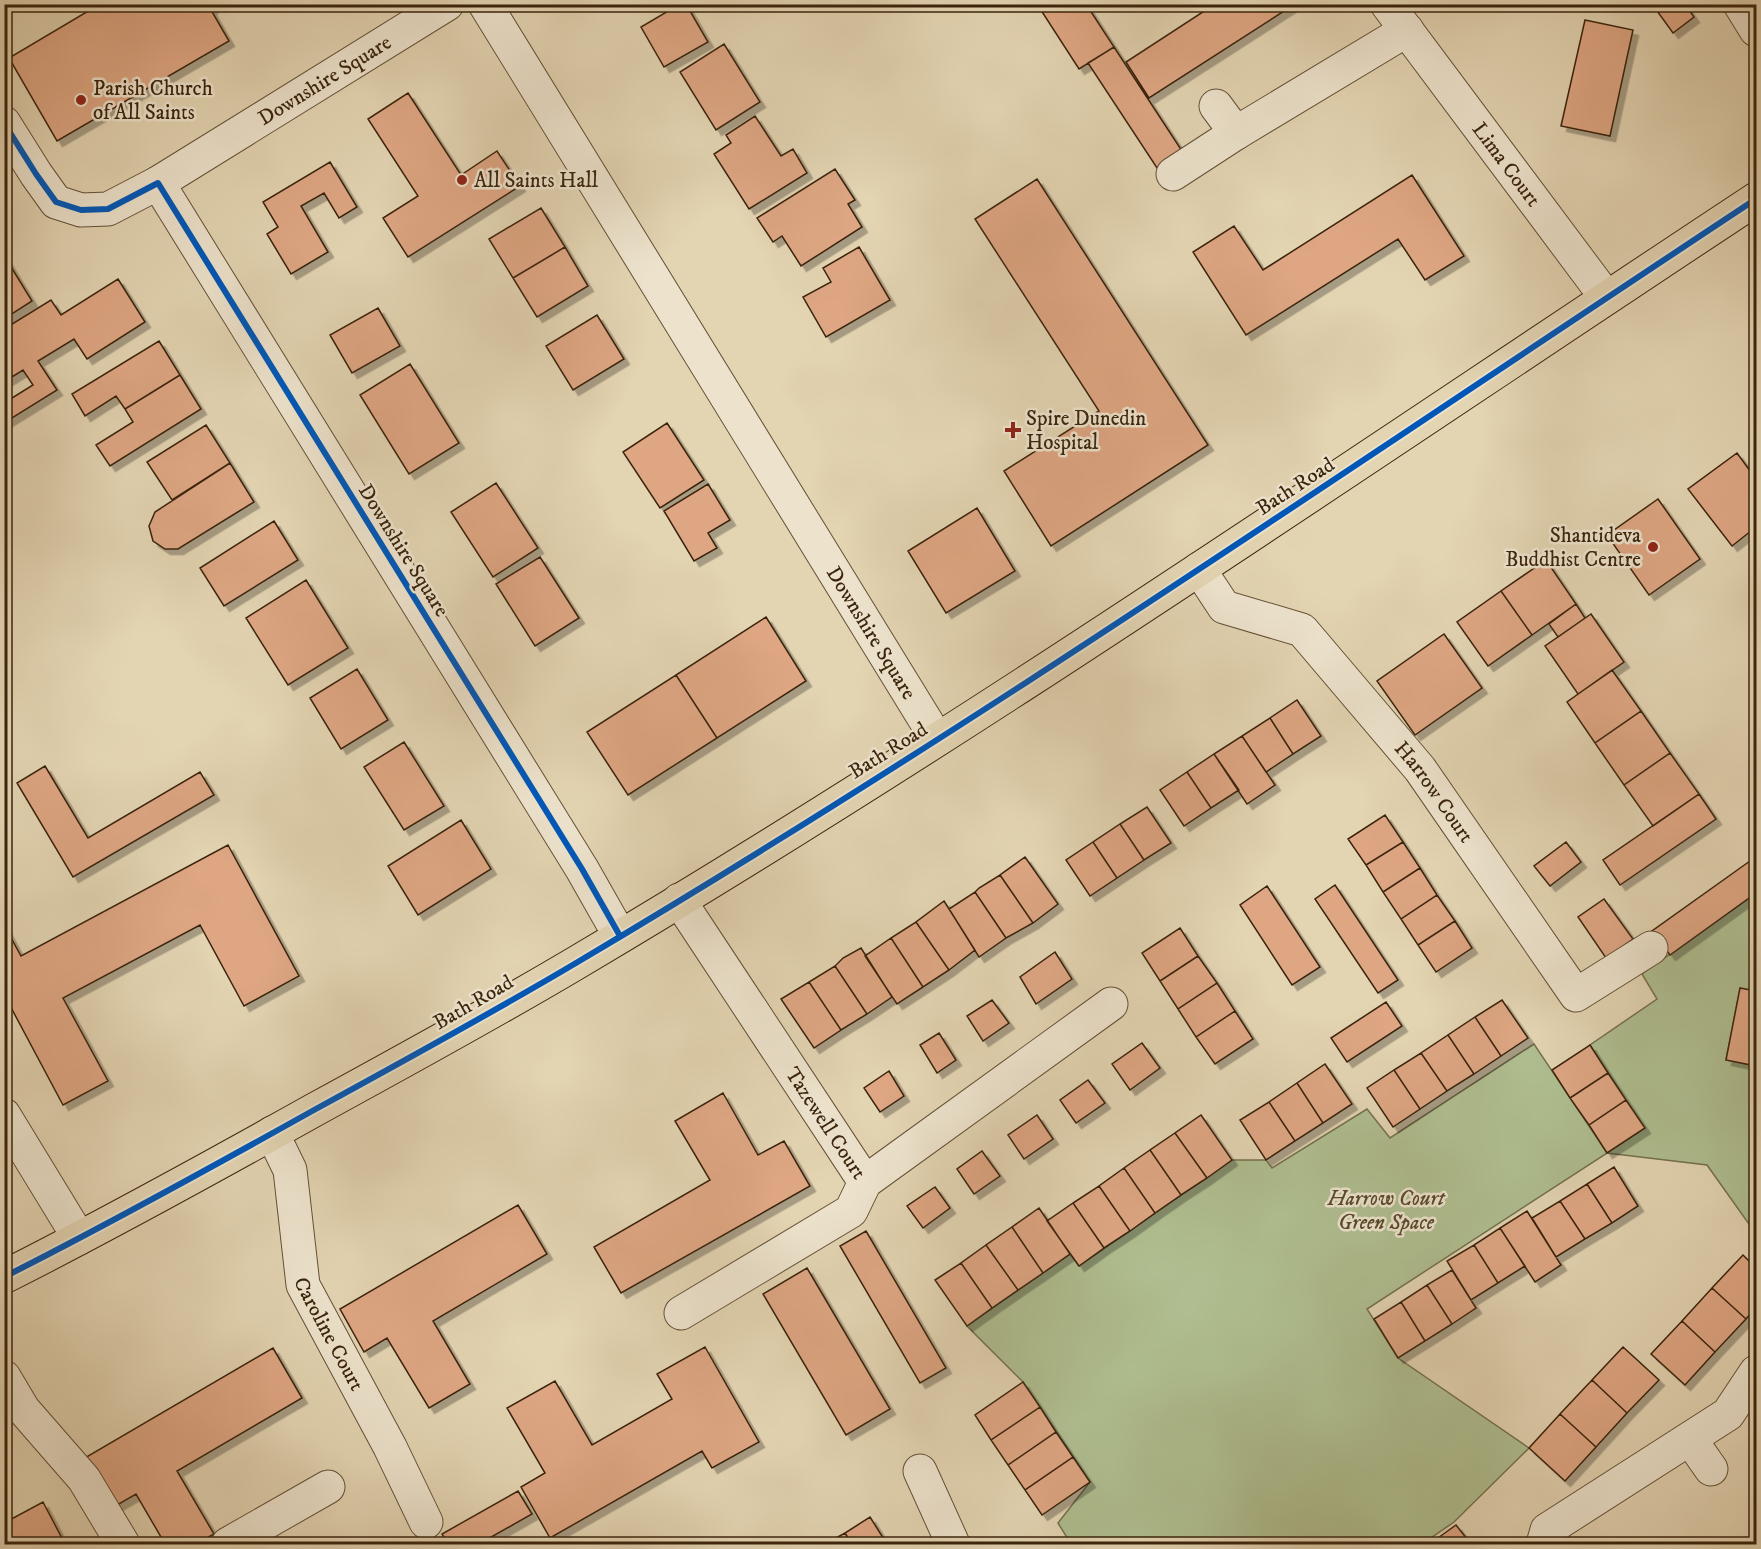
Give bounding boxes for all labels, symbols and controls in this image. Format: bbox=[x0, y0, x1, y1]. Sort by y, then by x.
street label: Downshire Square bbox=[254, 30, 397, 132]
place label: Parish Church of All Saints bbox=[93, 76, 213, 126]
marker: Parish Church of All Saints bbox=[74, 93, 88, 107]
street label: Lima Court bbox=[1466, 117, 1546, 212]
place label: All Saints Hall bbox=[474, 168, 599, 194]
marker: All Saints Hall bbox=[455, 173, 469, 187]
place label: Spire Dunedin Hospital bbox=[1026, 406, 1146, 456]
marker: Spire Dunedin Hospital bbox=[1004, 421, 1022, 439]
street label: Bath Road bbox=[1252, 452, 1340, 522]
street label: Downshire Square bbox=[352, 479, 455, 622]
place label: Shantideva Buddhist Centre bbox=[1505, 523, 1641, 573]
marker: Shantideva Buddhist Centre bbox=[1646, 540, 1660, 554]
street label: Downshire Square bbox=[820, 562, 922, 705]
street label: Bath Road bbox=[844, 716, 933, 785]
street label: Harrow Court bbox=[1388, 736, 1479, 848]
street label: Bath Road bbox=[429, 969, 519, 1036]
street label: Tazewell Court bbox=[779, 1062, 872, 1185]
park label: Harrow Court Green Space bbox=[1327, 1186, 1446, 1236]
street label: Caroline Court bbox=[288, 1276, 369, 1396]

